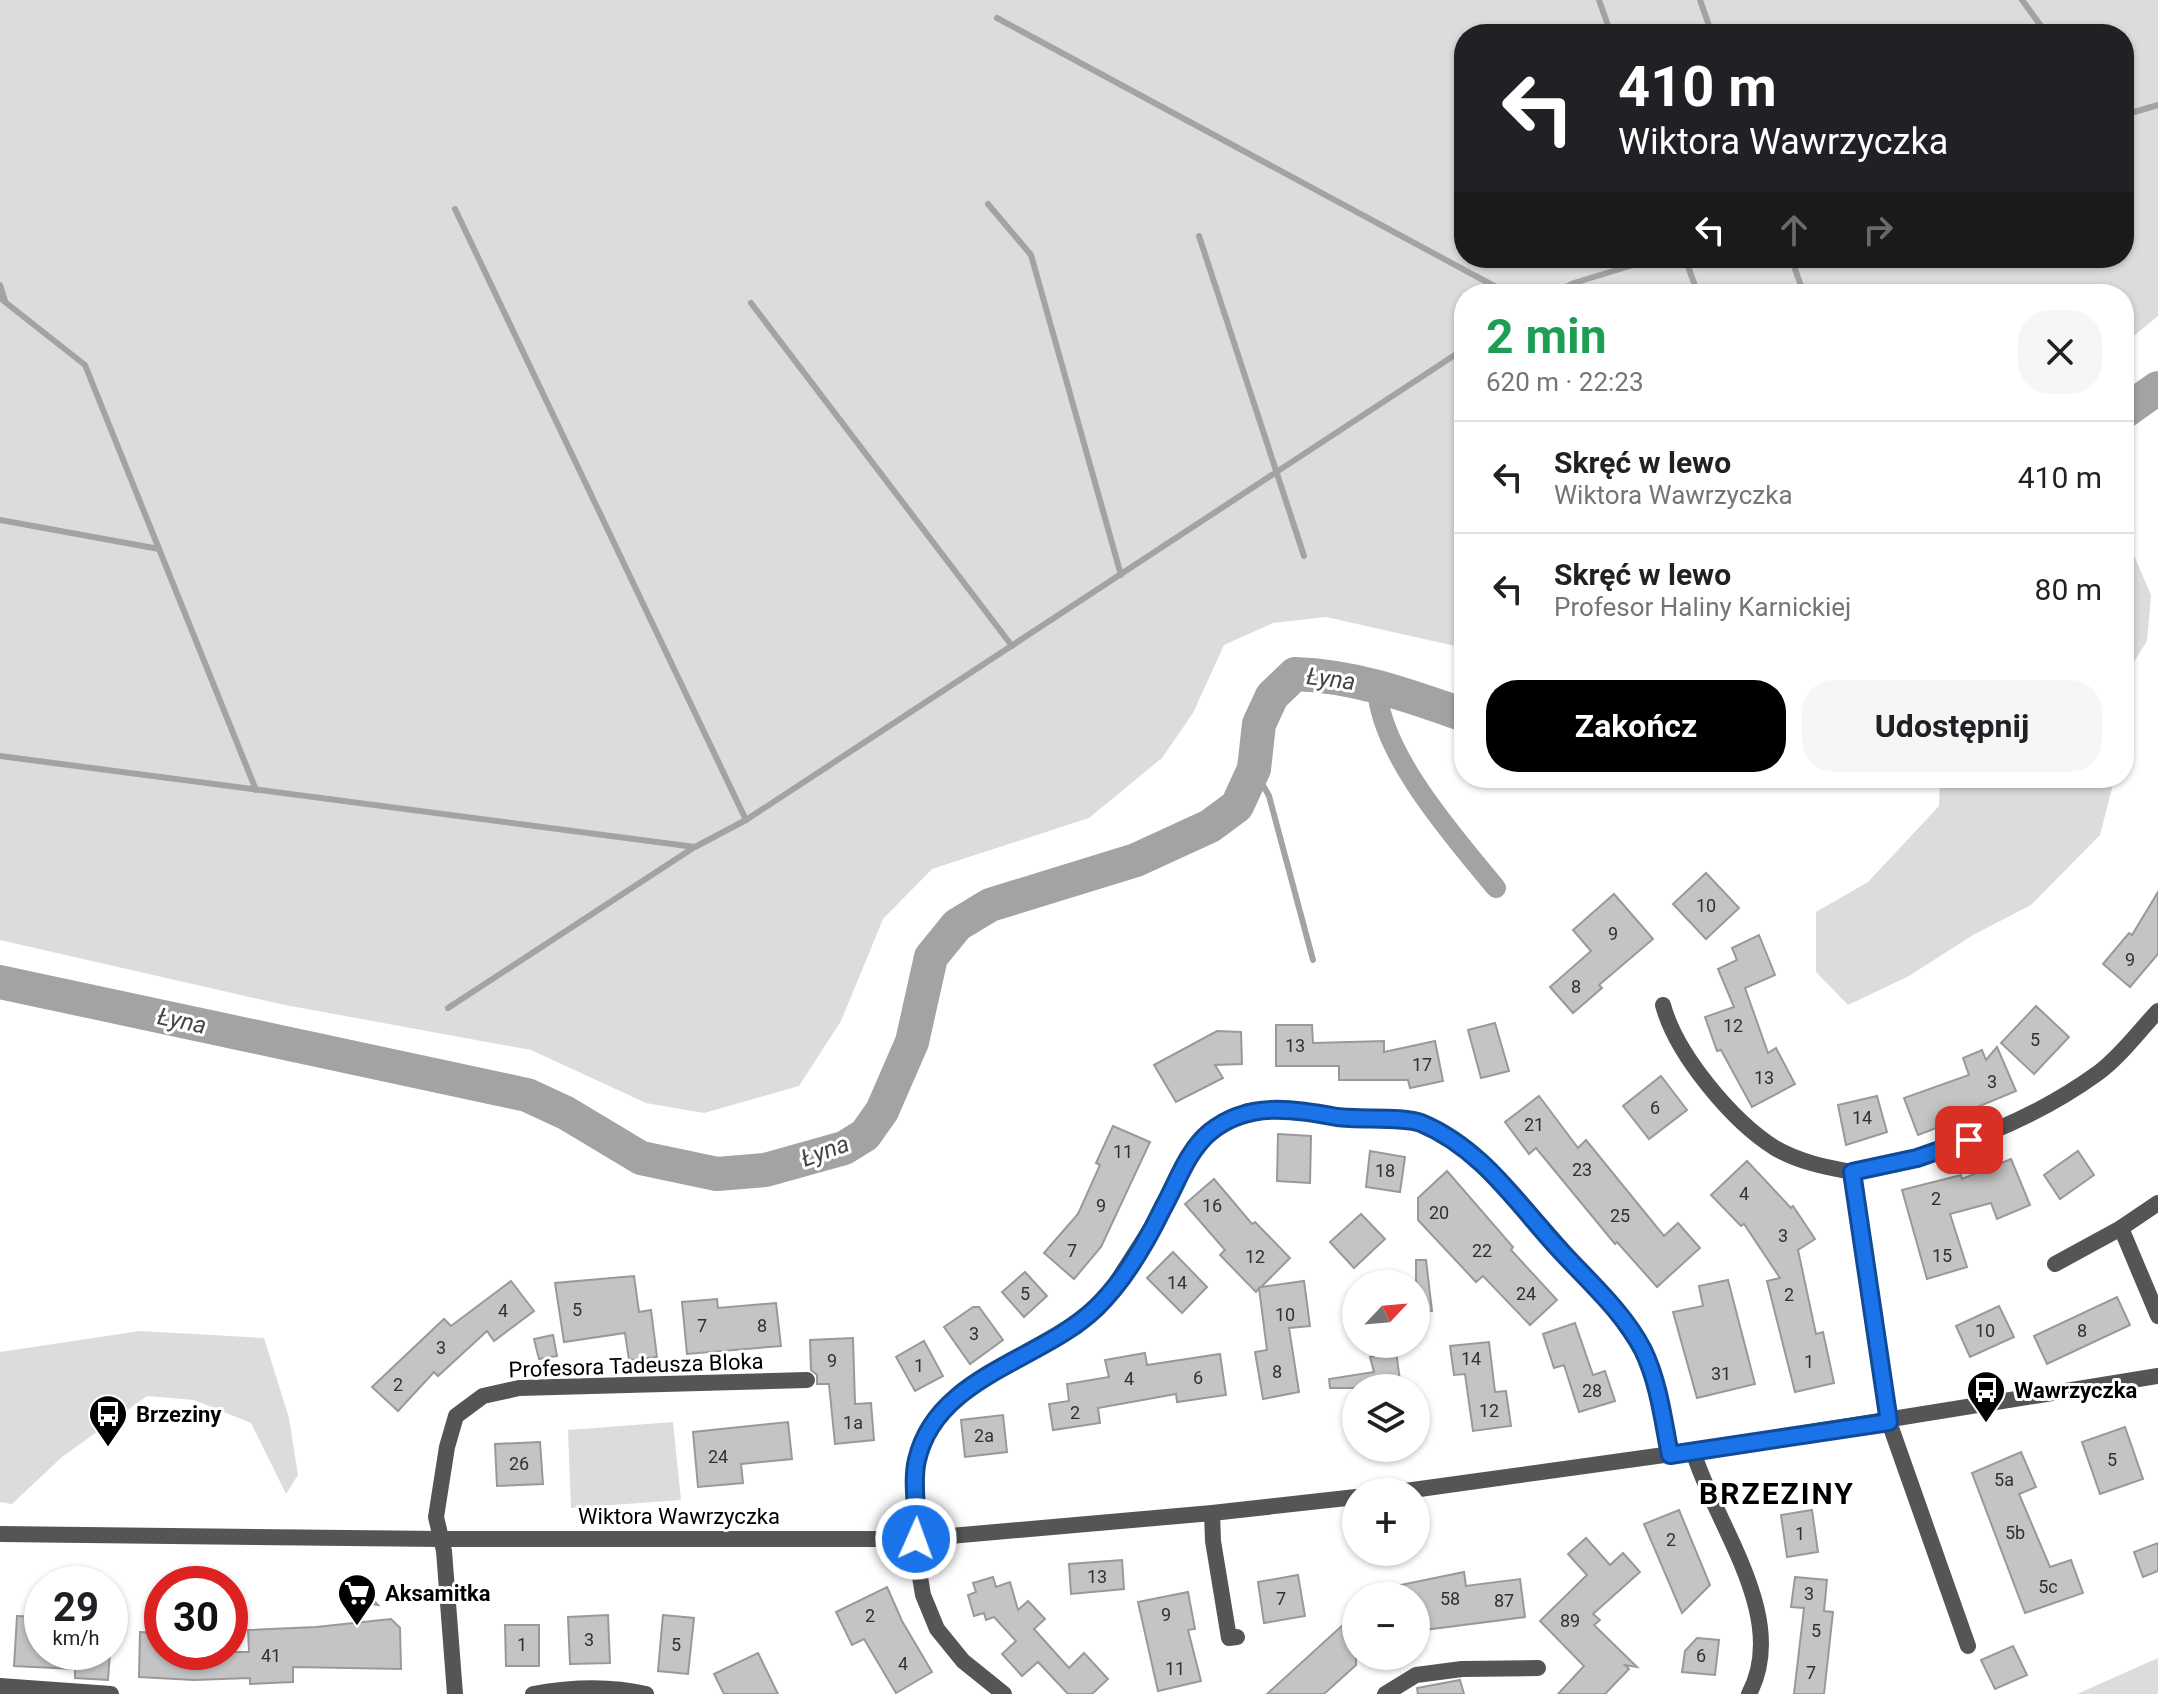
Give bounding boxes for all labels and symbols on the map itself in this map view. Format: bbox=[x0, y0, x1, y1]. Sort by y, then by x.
water label: Łyna bbox=[1305, 662, 1357, 696]
house number: 10 bbox=[1696, 895, 1716, 916]
house number: 9 bbox=[1608, 923, 1618, 944]
house number: 9 bbox=[2125, 949, 2135, 970]
house number: 8 bbox=[1571, 976, 1581, 997]
water label: Łyna bbox=[155, 1002, 209, 1040]
house number: 12 bbox=[1723, 1015, 1743, 1036]
house number: 5 bbox=[2030, 1029, 2040, 1050]
house number: 13 bbox=[1285, 1035, 1305, 1056]
house number: 17 bbox=[1412, 1054, 1432, 1075]
house number: 13 bbox=[1754, 1067, 1774, 1088]
house number: 3 bbox=[1987, 1071, 1997, 1092]
house number: 6 bbox=[1650, 1097, 1660, 1118]
pin bbox=[1935, 1106, 2003, 1174]
house number: 14 bbox=[1852, 1107, 1872, 1128]
house number: 21 bbox=[1524, 1114, 1544, 1135]
water label: Łyna bbox=[797, 1129, 853, 1173]
house number: 11 bbox=[1113, 1141, 1133, 1162]
house number: 23 bbox=[1572, 1159, 1592, 1180]
house number: 18 bbox=[1375, 1160, 1395, 1181]
house number: 4 bbox=[1739, 1183, 1749, 1204]
house number: 2 bbox=[1931, 1188, 1941, 1209]
house number: 9 bbox=[1096, 1195, 1106, 1216]
house number: 16 bbox=[1202, 1195, 1222, 1216]
house number: 20 bbox=[1429, 1202, 1449, 1223]
house number: 25 bbox=[1610, 1205, 1630, 1226]
house number: 3 bbox=[1778, 1225, 1788, 1246]
house number: 7 bbox=[1067, 1240, 1077, 1261]
house number: 22 bbox=[1472, 1240, 1492, 1261]
house number: 15 bbox=[1932, 1245, 1952, 1266]
house number: 12 bbox=[1245, 1246, 1265, 1267]
north arrow bbox=[1342, 1270, 1430, 1358]
house number: 14 bbox=[1167, 1272, 1187, 1293]
house number: 5 bbox=[1020, 1283, 1030, 1304]
house number: 24 bbox=[1516, 1283, 1536, 1304]
house number: 2 bbox=[1784, 1284, 1794, 1305]
house number: 5 bbox=[572, 1299, 582, 1320]
house number: 4 bbox=[498, 1300, 508, 1321]
house number: 10 bbox=[1275, 1304, 1295, 1325]
house number: 7 bbox=[697, 1315, 707, 1336]
house number: 8 bbox=[757, 1315, 767, 1336]
house number: 10 bbox=[1975, 1320, 1995, 1341]
house number: 8 bbox=[2077, 1320, 2087, 1341]
house number: 3 bbox=[969, 1323, 979, 1344]
house number: 3 bbox=[436, 1337, 446, 1358]
house number: 14 bbox=[1461, 1348, 1481, 1369]
street label: Profesora Tadeusza Bloka bbox=[508, 1349, 764, 1382]
house number: 9 bbox=[827, 1350, 837, 1371]
house number: 1 bbox=[1804, 1351, 1814, 1372]
house number: 1 bbox=[914, 1355, 924, 1376]
house number: 8 bbox=[1272, 1361, 1282, 1382]
house number: 31 bbox=[1711, 1363, 1731, 1384]
house number: 6 bbox=[1193, 1367, 1203, 1388]
house number: 4 bbox=[1124, 1368, 1134, 1389]
bus stop icon: Wawrzyczka bbox=[1965, 1369, 2007, 1424]
house number: 2 bbox=[393, 1374, 403, 1395]
place label: Wawrzyczka bbox=[2014, 1378, 2137, 1403]
house number: 28 bbox=[1582, 1380, 1602, 1401]
bus stop icon: Brzeziny bbox=[87, 1393, 129, 1448]
house number: 12 bbox=[1479, 1400, 1499, 1421]
place label: Brzeziny bbox=[136, 1402, 222, 1427]
house number: 2 bbox=[1070, 1402, 1080, 1423]
house number: 1a bbox=[843, 1412, 863, 1433]
house number: 2a bbox=[974, 1425, 994, 1446]
house number: 24 bbox=[708, 1446, 728, 1467]
house number: 5 bbox=[2107, 1449, 2117, 1470]
house number: 26 bbox=[509, 1453, 529, 1474]
house number: 5a bbox=[1994, 1469, 2014, 1490]
district label: BRZEZINY bbox=[1699, 1476, 1855, 1511]
position arrow bbox=[874, 1497, 958, 1581]
street label: Wiktora Wawrzyczka bbox=[578, 1504, 780, 1529]
house number: 5b bbox=[2005, 1522, 2025, 1543]
house number: 1 bbox=[1795, 1523, 1805, 1544]
house number: 2 bbox=[1666, 1529, 1676, 1550]
speed limit sign: 30 bbox=[144, 1566, 248, 1670]
house number: 13 bbox=[1087, 1566, 1107, 1587]
supermarket icon: Aksamitka bbox=[336, 1572, 378, 1627]
house number: 5c bbox=[2038, 1576, 2058, 1597]
place label: Aksamitka bbox=[385, 1581, 491, 1606]
house number: 3 bbox=[1804, 1583, 1814, 1604]
house number: 7 bbox=[1276, 1588, 1286, 1609]
house number: 58 bbox=[1440, 1588, 1460, 1609]
house number: 87 bbox=[1494, 1590, 1514, 1611]
house number: 9 bbox=[1161, 1604, 1171, 1625]
house number: 2 bbox=[865, 1605, 875, 1626]
house number: 89 bbox=[1560, 1610, 1580, 1631]
house number: 5 bbox=[1811, 1620, 1821, 1641]
house number: 3 bbox=[584, 1629, 594, 1650]
house number: 1 bbox=[517, 1634, 527, 1655]
house number: 5 bbox=[671, 1634, 681, 1655]
house number: 41 bbox=[261, 1645, 281, 1666]
house number: 6 bbox=[1696, 1645, 1706, 1666]
house number: 4 bbox=[898, 1653, 908, 1674]
house number: 11 bbox=[1165, 1658, 1185, 1679]
house number: 7 bbox=[1806, 1662, 1816, 1683]

